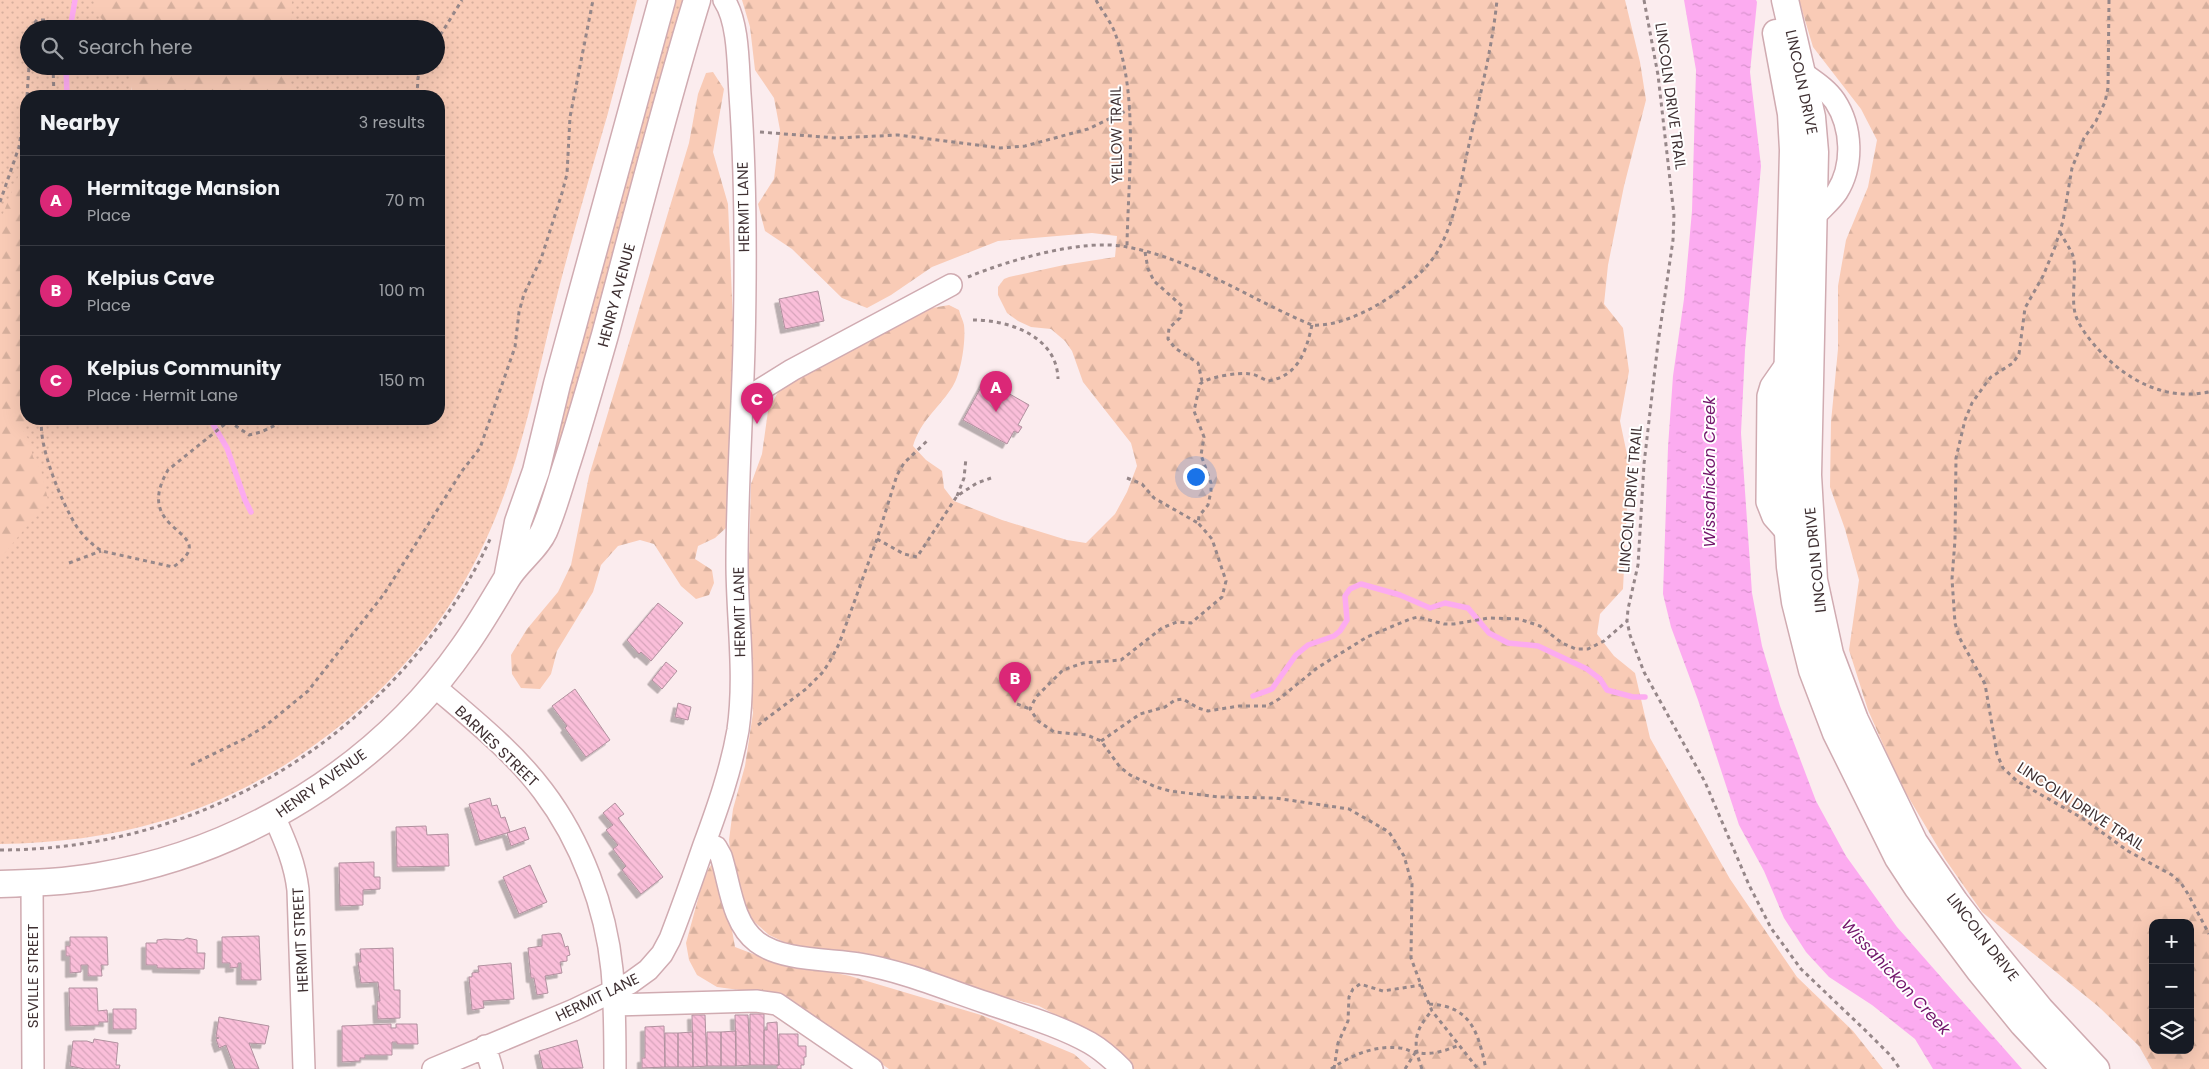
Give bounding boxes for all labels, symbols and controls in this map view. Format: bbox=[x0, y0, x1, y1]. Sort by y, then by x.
search box bbox=[20, 20, 445, 75]
street label: LINCOLN DRIVE TRAIL bbox=[1650, 21, 1692, 171]
street label: LINCOLN DRIVE bbox=[1781, 28, 1823, 136]
icon: search bbox=[38, 34, 66, 62]
text: Search here bbox=[78, 34, 192, 61]
street label: YELLOW TRAIL bbox=[1105, 86, 1127, 184]
text: Nearby bbox=[40, 108, 120, 137]
text: 3 results bbox=[359, 111, 425, 134]
street label: HERMIT LANE bbox=[732, 161, 754, 253]
text: Hermitage Mansion bbox=[87, 175, 280, 202]
text: A bbox=[50, 189, 62, 212]
text: 70 m bbox=[385, 189, 425, 212]
text: Place bbox=[87, 204, 131, 227]
street label: HENRY AVENUE bbox=[592, 241, 640, 349]
text: Kelpius Cave bbox=[87, 265, 214, 292]
text: B bbox=[51, 279, 61, 302]
text: 100 m bbox=[379, 279, 425, 302]
text: Place bbox=[87, 294, 131, 317]
text: Kelpius Community bbox=[87, 355, 281, 382]
text: C bbox=[50, 369, 62, 392]
text: 150 m bbox=[379, 369, 425, 392]
pin: A bbox=[980, 371, 1012, 412]
pin: C bbox=[741, 383, 773, 424]
text: Place · Hermit Lane bbox=[87, 384, 238, 407]
water label: Wissahickon Creek bbox=[1698, 396, 1721, 547]
street label: LINCOLN DRIVE TRAIL bbox=[1613, 424, 1647, 574]
your location bbox=[1183, 464, 1209, 490]
street label: LINCOLN DRIVE bbox=[1799, 506, 1831, 614]
street label: HERMIT LANE bbox=[728, 566, 750, 658]
pin: B bbox=[999, 662, 1031, 703]
street label: BARNES STREET bbox=[450, 701, 544, 791]
street label: HENRY AVENUE bbox=[271, 744, 371, 822]
street label: LINCOLN DRIVE TRAIL bbox=[2013, 757, 2149, 855]
street label: HERMIT STREET bbox=[287, 887, 313, 993]
street label: LINCOLN DRIVE bbox=[1942, 889, 2024, 985]
water label: Wissahickon Creek bbox=[1836, 914, 1956, 1041]
map controls bbox=[2149, 919, 2194, 1054]
button: + bbox=[2149, 919, 2194, 964]
street label: SEVILLE STREET bbox=[22, 924, 43, 1028]
button: − bbox=[2149, 964, 2194, 1009]
street label: HERMIT LANE bbox=[552, 968, 642, 1026]
button: layers bbox=[2149, 1009, 2194, 1054]

